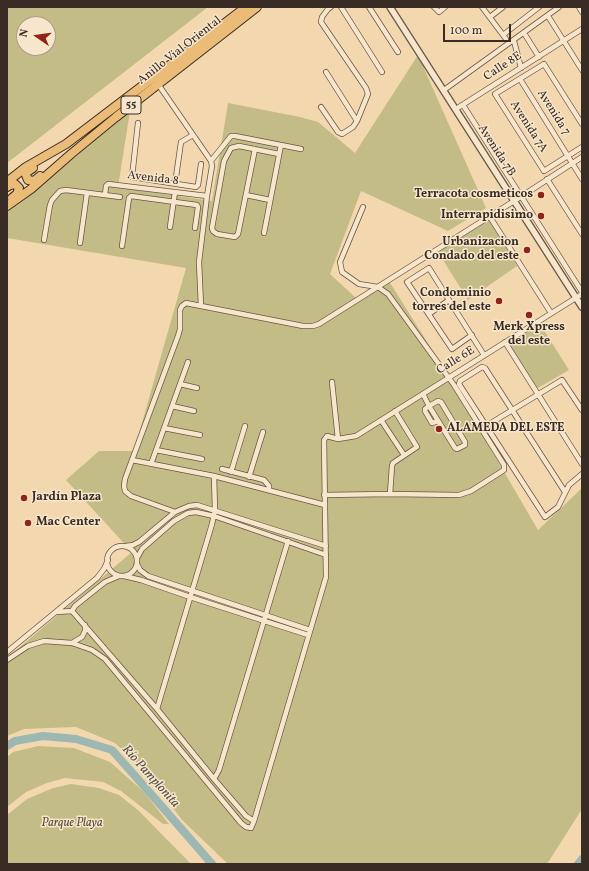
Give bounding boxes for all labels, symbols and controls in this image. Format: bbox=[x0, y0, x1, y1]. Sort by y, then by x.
street label: Anillo Vial Oriental bbox=[135, 14, 225, 88]
north arrow bbox=[16, 16, 56, 56]
scale bar bbox=[445, 16, 513, 42]
text: 100 m bbox=[450, 23, 482, 39]
text: N bbox=[17, 28, 33, 39]
street label: Calle 8E bbox=[481, 49, 525, 85]
street label: Avenida 7 bbox=[533, 87, 573, 139]
road number: 55 bbox=[121, 96, 141, 114]
street label: Avenida 7A bbox=[506, 98, 550, 156]
street label: Avenida 7B bbox=[474, 122, 518, 180]
street label: Avenida 8 bbox=[126, 169, 180, 189]
place label: Terracota cosmeticos bbox=[414, 188, 533, 202]
marker: Terracota cosmeticos bbox=[536, 190, 546, 200]
place label: Interrapidisimo bbox=[441, 209, 533, 223]
marker: Interrapidisimo bbox=[536, 211, 546, 221]
place label: Urbanizacion Condado del este bbox=[424, 236, 519, 264]
marker: Urbanizacion Condado del este bbox=[522, 245, 532, 255]
place label: Condominio torres del este bbox=[412, 287, 491, 315]
marker: Condominio torres del este bbox=[494, 296, 504, 306]
marker: Merk Xpress del este bbox=[524, 310, 534, 320]
place label: Merk Xpress del este bbox=[493, 321, 565, 349]
street label: Calle 6E bbox=[434, 344, 478, 378]
place label: ALAMEDA DEL ESTE bbox=[447, 422, 565, 436]
marker: ALAMEDA DEL ESTE bbox=[434, 424, 444, 434]
place label: Jardín Plaza bbox=[32, 491, 101, 505]
marker: Jardín Plaza bbox=[19, 493, 29, 503]
place label: Mac Center bbox=[36, 516, 100, 530]
marker: Mac Center bbox=[23, 518, 33, 528]
water label: Río Pamplonita bbox=[118, 743, 182, 811]
park label: Parque Playa bbox=[41, 817, 103, 831]

